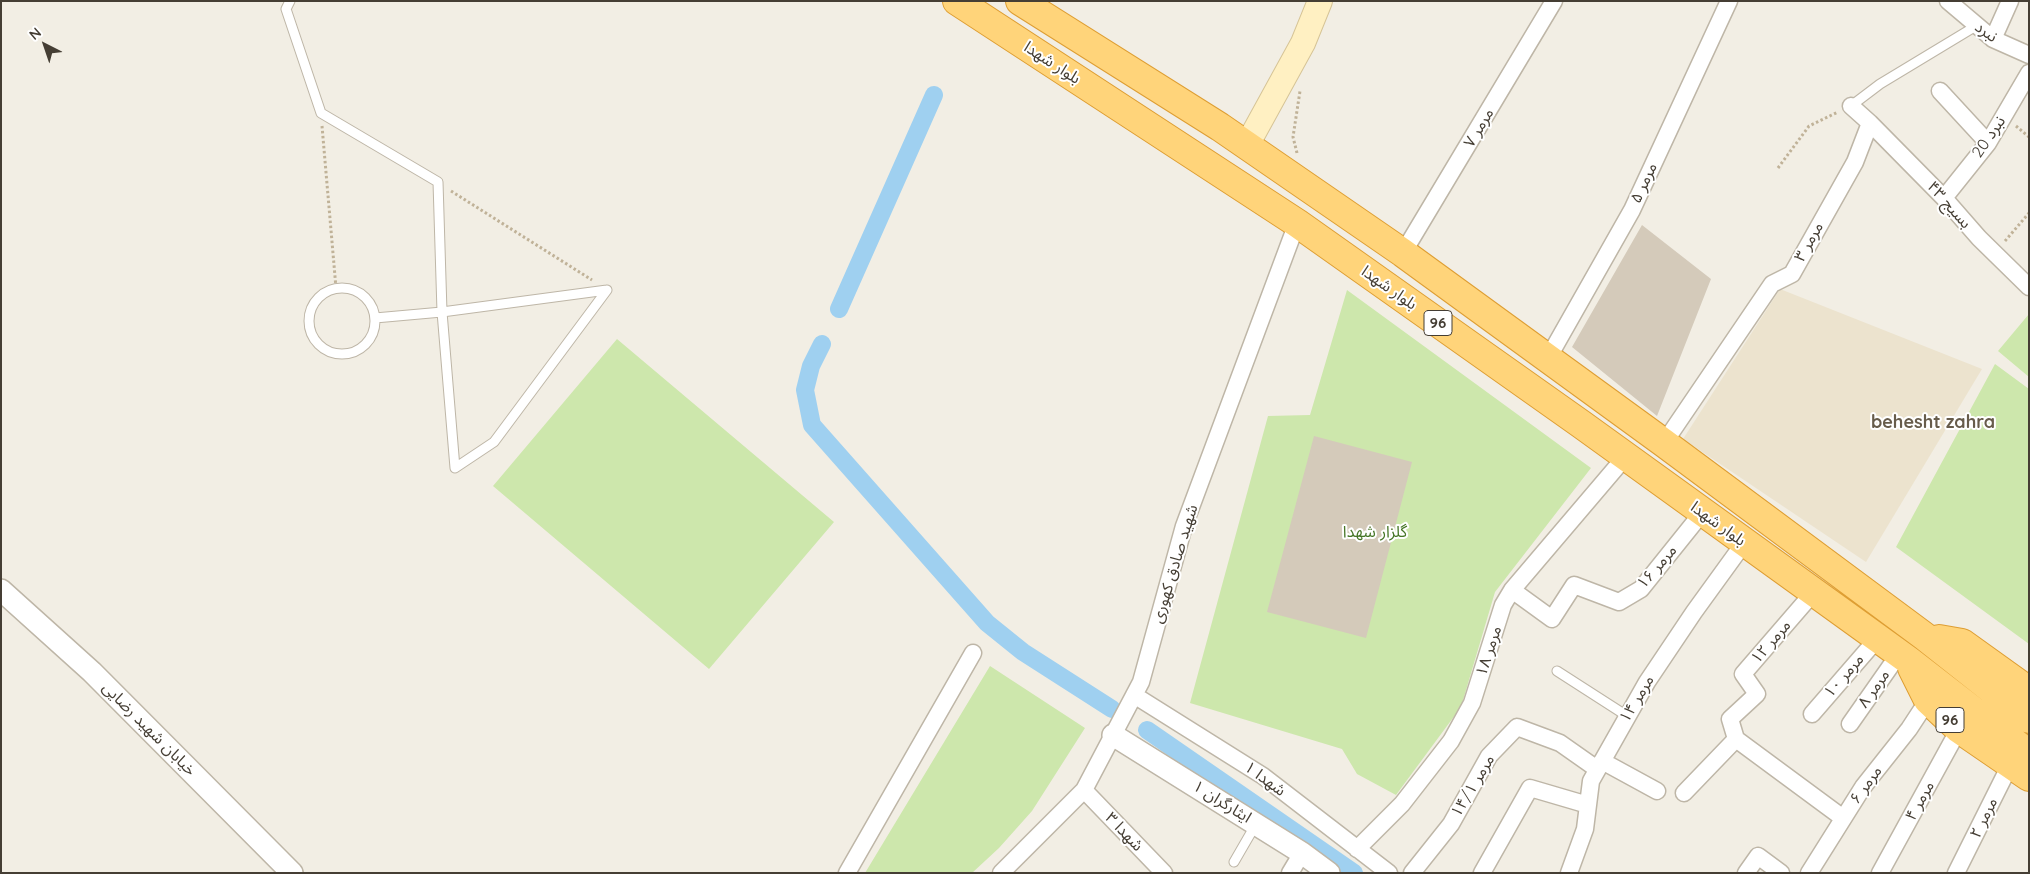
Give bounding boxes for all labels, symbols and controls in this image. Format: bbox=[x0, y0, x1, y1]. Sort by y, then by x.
street label: نبرد bbox=[1971, 17, 2001, 47]
north arrow bbox=[20, 20, 70, 70]
text: N bbox=[25, 24, 45, 44]
street label: بلوار شهدا bbox=[1020, 38, 1084, 88]
street label: مرمر ۷ bbox=[1460, 105, 1498, 151]
street label: نبرد 20 bbox=[1968, 113, 2010, 161]
street label: مرمر ۵ bbox=[1626, 160, 1662, 206]
street label: بسیج ۴۳ bbox=[1923, 177, 1975, 233]
street label: مرمر ۳ bbox=[1790, 219, 1828, 265]
street label: بلوار شهدا bbox=[1357, 262, 1421, 314]
road number: 96 bbox=[1424, 310, 1452, 336]
district label: behesht zahra bbox=[1871, 412, 1995, 434]
street label: بلوار شهدا bbox=[1687, 498, 1749, 550]
street label: شهید صادق کهوری bbox=[1148, 502, 1202, 626]
park label: گلزار شهدا bbox=[1343, 522, 1407, 542]
street label: مرمر ۱۶ bbox=[1633, 541, 1681, 593]
street label: مرمر ۱۲ bbox=[1747, 616, 1795, 668]
street label: مرمر ۱۸ bbox=[1472, 624, 1506, 678]
street label: مرمر ۱۰ bbox=[1820, 650, 1868, 702]
street label: مرمر ۸ bbox=[1854, 666, 1894, 712]
street label: مرمر ۱۴ bbox=[1616, 672, 1658, 726]
street label: خیابان شهید رضایی bbox=[98, 678, 200, 780]
road number: 96 bbox=[1936, 708, 1964, 732]
street label: مرمر ۱۴/۱ bbox=[1447, 751, 1499, 821]
street label: شهدا ۱ bbox=[1241, 758, 1289, 800]
street label: مرمر ۶ bbox=[1846, 762, 1886, 808]
street label: ایثارگران ۱ bbox=[1189, 777, 1255, 827]
street label: مرمر ۴ bbox=[1901, 778, 1939, 824]
street label: مرمر ۲ bbox=[1966, 795, 2002, 841]
street label: شهدا ۳ bbox=[1101, 809, 1147, 855]

